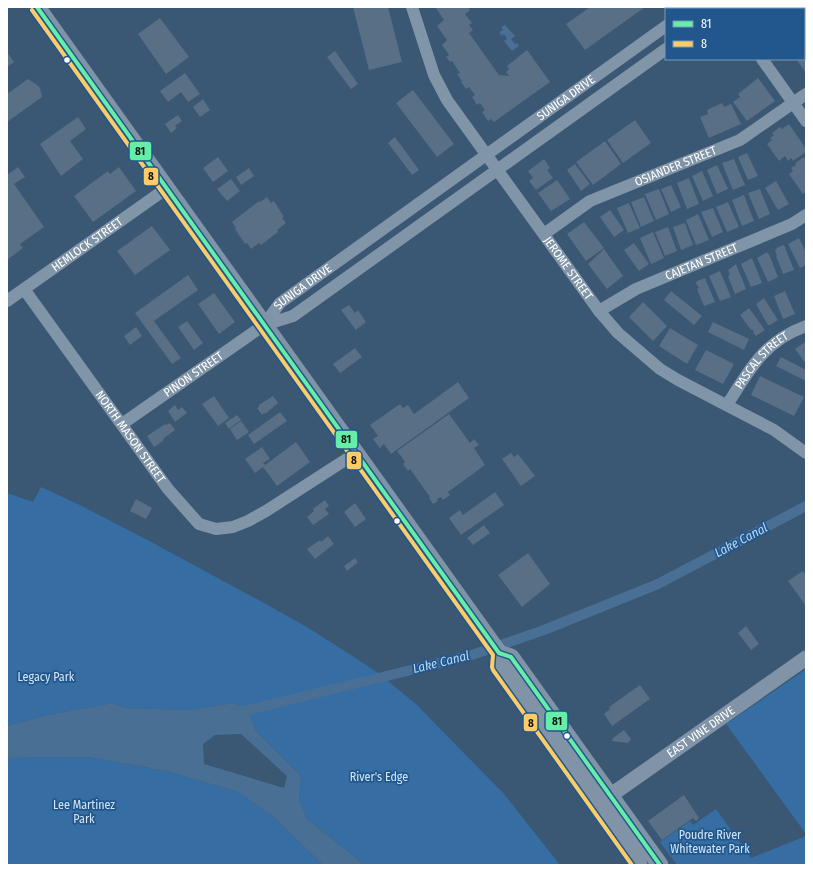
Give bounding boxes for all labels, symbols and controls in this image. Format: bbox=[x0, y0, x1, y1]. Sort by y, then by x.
legend bbox=[665, 8, 805, 60]
text: 81 bbox=[701, 17, 711, 31]
text: 8 bbox=[701, 37, 707, 51]
unlabelled marker bbox=[62, 55, 72, 65]
street label: SUNIGA DRIVE bbox=[534, 72, 598, 123]
line badge: 81 bbox=[129, 141, 152, 161]
street label: OSIANDER STREET bbox=[633, 143, 719, 189]
text: 81 bbox=[135, 145, 145, 158]
line badge: 8 bbox=[143, 167, 159, 186]
text: 8 bbox=[148, 170, 154, 183]
street label: HEMLOCK STREET bbox=[49, 214, 126, 274]
street label: JEROME STREET bbox=[541, 234, 596, 303]
street label: CAJETAN STREET bbox=[663, 240, 740, 283]
street label: SUNIGA DRIVE bbox=[271, 261, 335, 312]
street label: PASCAL STREET bbox=[732, 329, 791, 391]
street label: PINON STREET bbox=[161, 349, 226, 400]
street label: NORTH MASON STREET bbox=[93, 388, 168, 486]
line badge: 81 bbox=[335, 430, 358, 449]
text: 81 bbox=[341, 433, 351, 446]
line badge: 8 bbox=[346, 451, 362, 470]
text: 8 bbox=[351, 454, 357, 467]
unlabelled marker bbox=[392, 516, 402, 526]
water label: Lake Canal bbox=[712, 520, 771, 560]
water label: Lake Canal bbox=[411, 648, 471, 676]
park label: Legacy Park bbox=[18, 670, 75, 684]
street label: EAST VINE DRIVE bbox=[664, 703, 738, 760]
line badge: 81 bbox=[545, 711, 568, 731]
line badge: 8 bbox=[523, 713, 538, 732]
text: 81 bbox=[552, 715, 562, 728]
text: 8 bbox=[528, 717, 534, 730]
unlabelled marker bbox=[562, 731, 572, 741]
park label: River's Edge bbox=[350, 770, 408, 784]
park label: Lee Martinez Park bbox=[53, 798, 115, 826]
park label: Poudre River Whitewater Park bbox=[670, 828, 750, 856]

